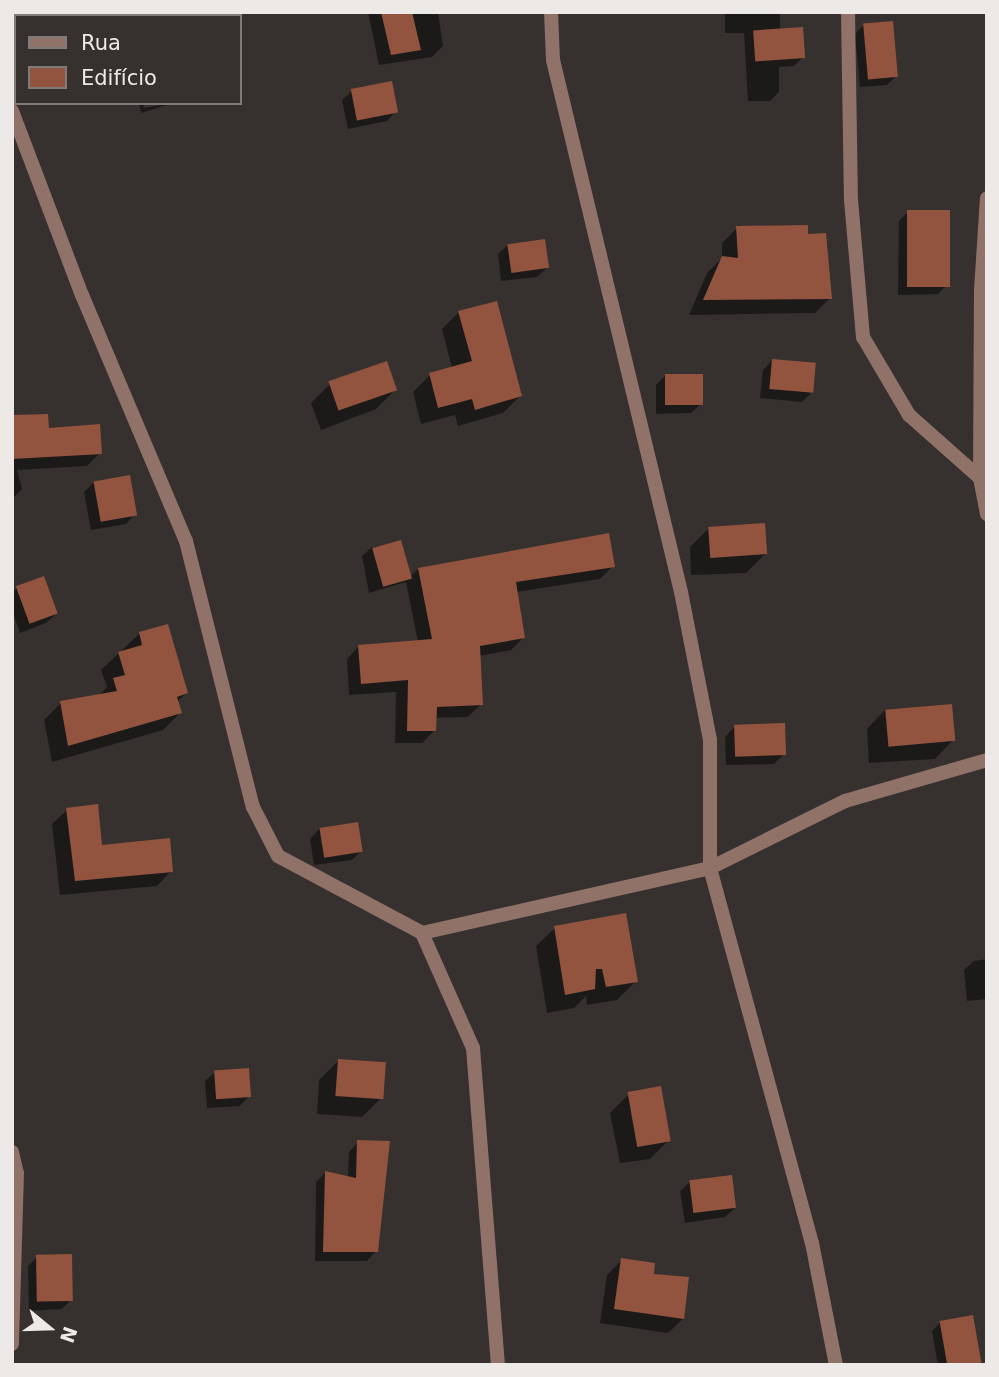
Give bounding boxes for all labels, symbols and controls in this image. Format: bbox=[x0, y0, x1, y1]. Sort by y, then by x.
legend bbox=[14, 14, 242, 105]
text: Rua bbox=[81, 31, 121, 55]
text: Edifício bbox=[81, 66, 157, 90]
north arrow bbox=[14, 1293, 84, 1363]
text: N bbox=[56, 1324, 82, 1346]

